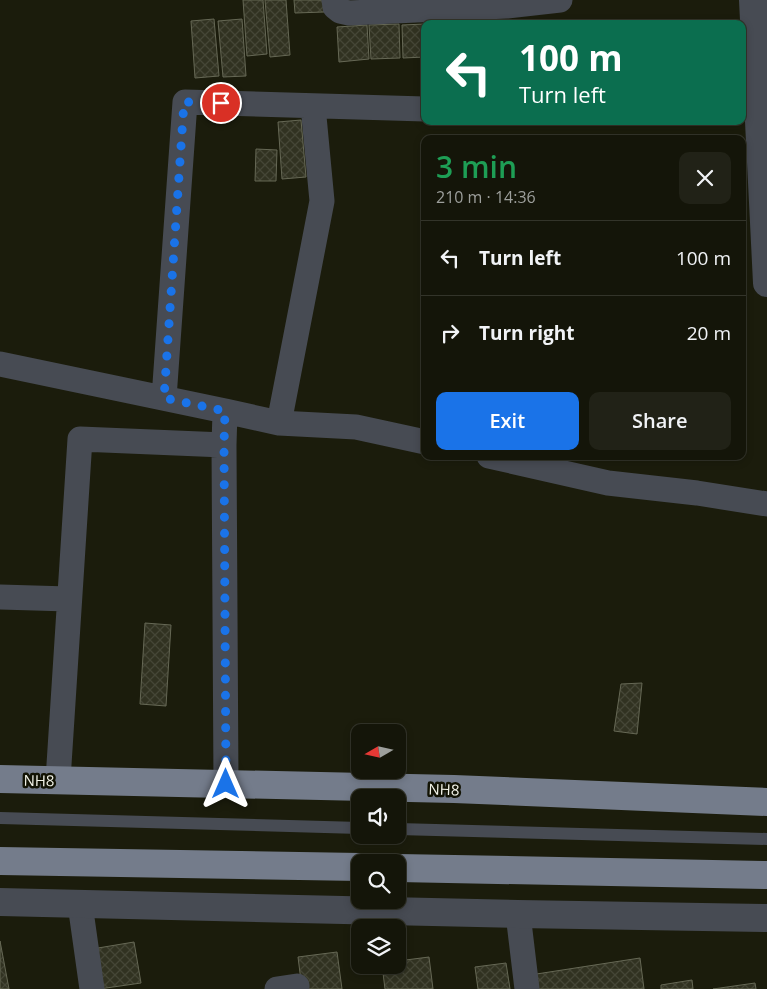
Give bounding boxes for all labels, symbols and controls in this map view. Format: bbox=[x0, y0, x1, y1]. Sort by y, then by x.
text: 100 m bbox=[519, 34, 623, 81]
icon: left bbox=[436, 40, 501, 105]
text: Turn left bbox=[519, 79, 606, 109]
pin bbox=[200, 82, 242, 124]
icon: arrive bbox=[207, 89, 235, 117]
text: 3 min bbox=[436, 146, 517, 187]
button: close bbox=[679, 152, 731, 204]
text: 210 m · 14:36 bbox=[436, 186, 536, 208]
icon: left bbox=[436, 244, 464, 272]
text: Turn left bbox=[479, 245, 561, 271]
text: 100 m bbox=[676, 245, 731, 271]
icon: right bbox=[436, 319, 464, 347]
text: Turn right bbox=[479, 320, 574, 346]
text: 20 m bbox=[687, 320, 731, 346]
button: Exit bbox=[436, 392, 579, 450]
button: Share bbox=[589, 392, 731, 450]
north arrow bbox=[351, 724, 406, 779]
map controls bbox=[351, 724, 406, 974]
position arrow bbox=[199, 757, 251, 809]
street label: NH8 bbox=[23, 770, 55, 790]
street label: NH8 bbox=[428, 778, 460, 800]
button: sound bbox=[351, 789, 406, 844]
button: search bbox=[351, 854, 406, 909]
button: layers bbox=[351, 919, 406, 974]

